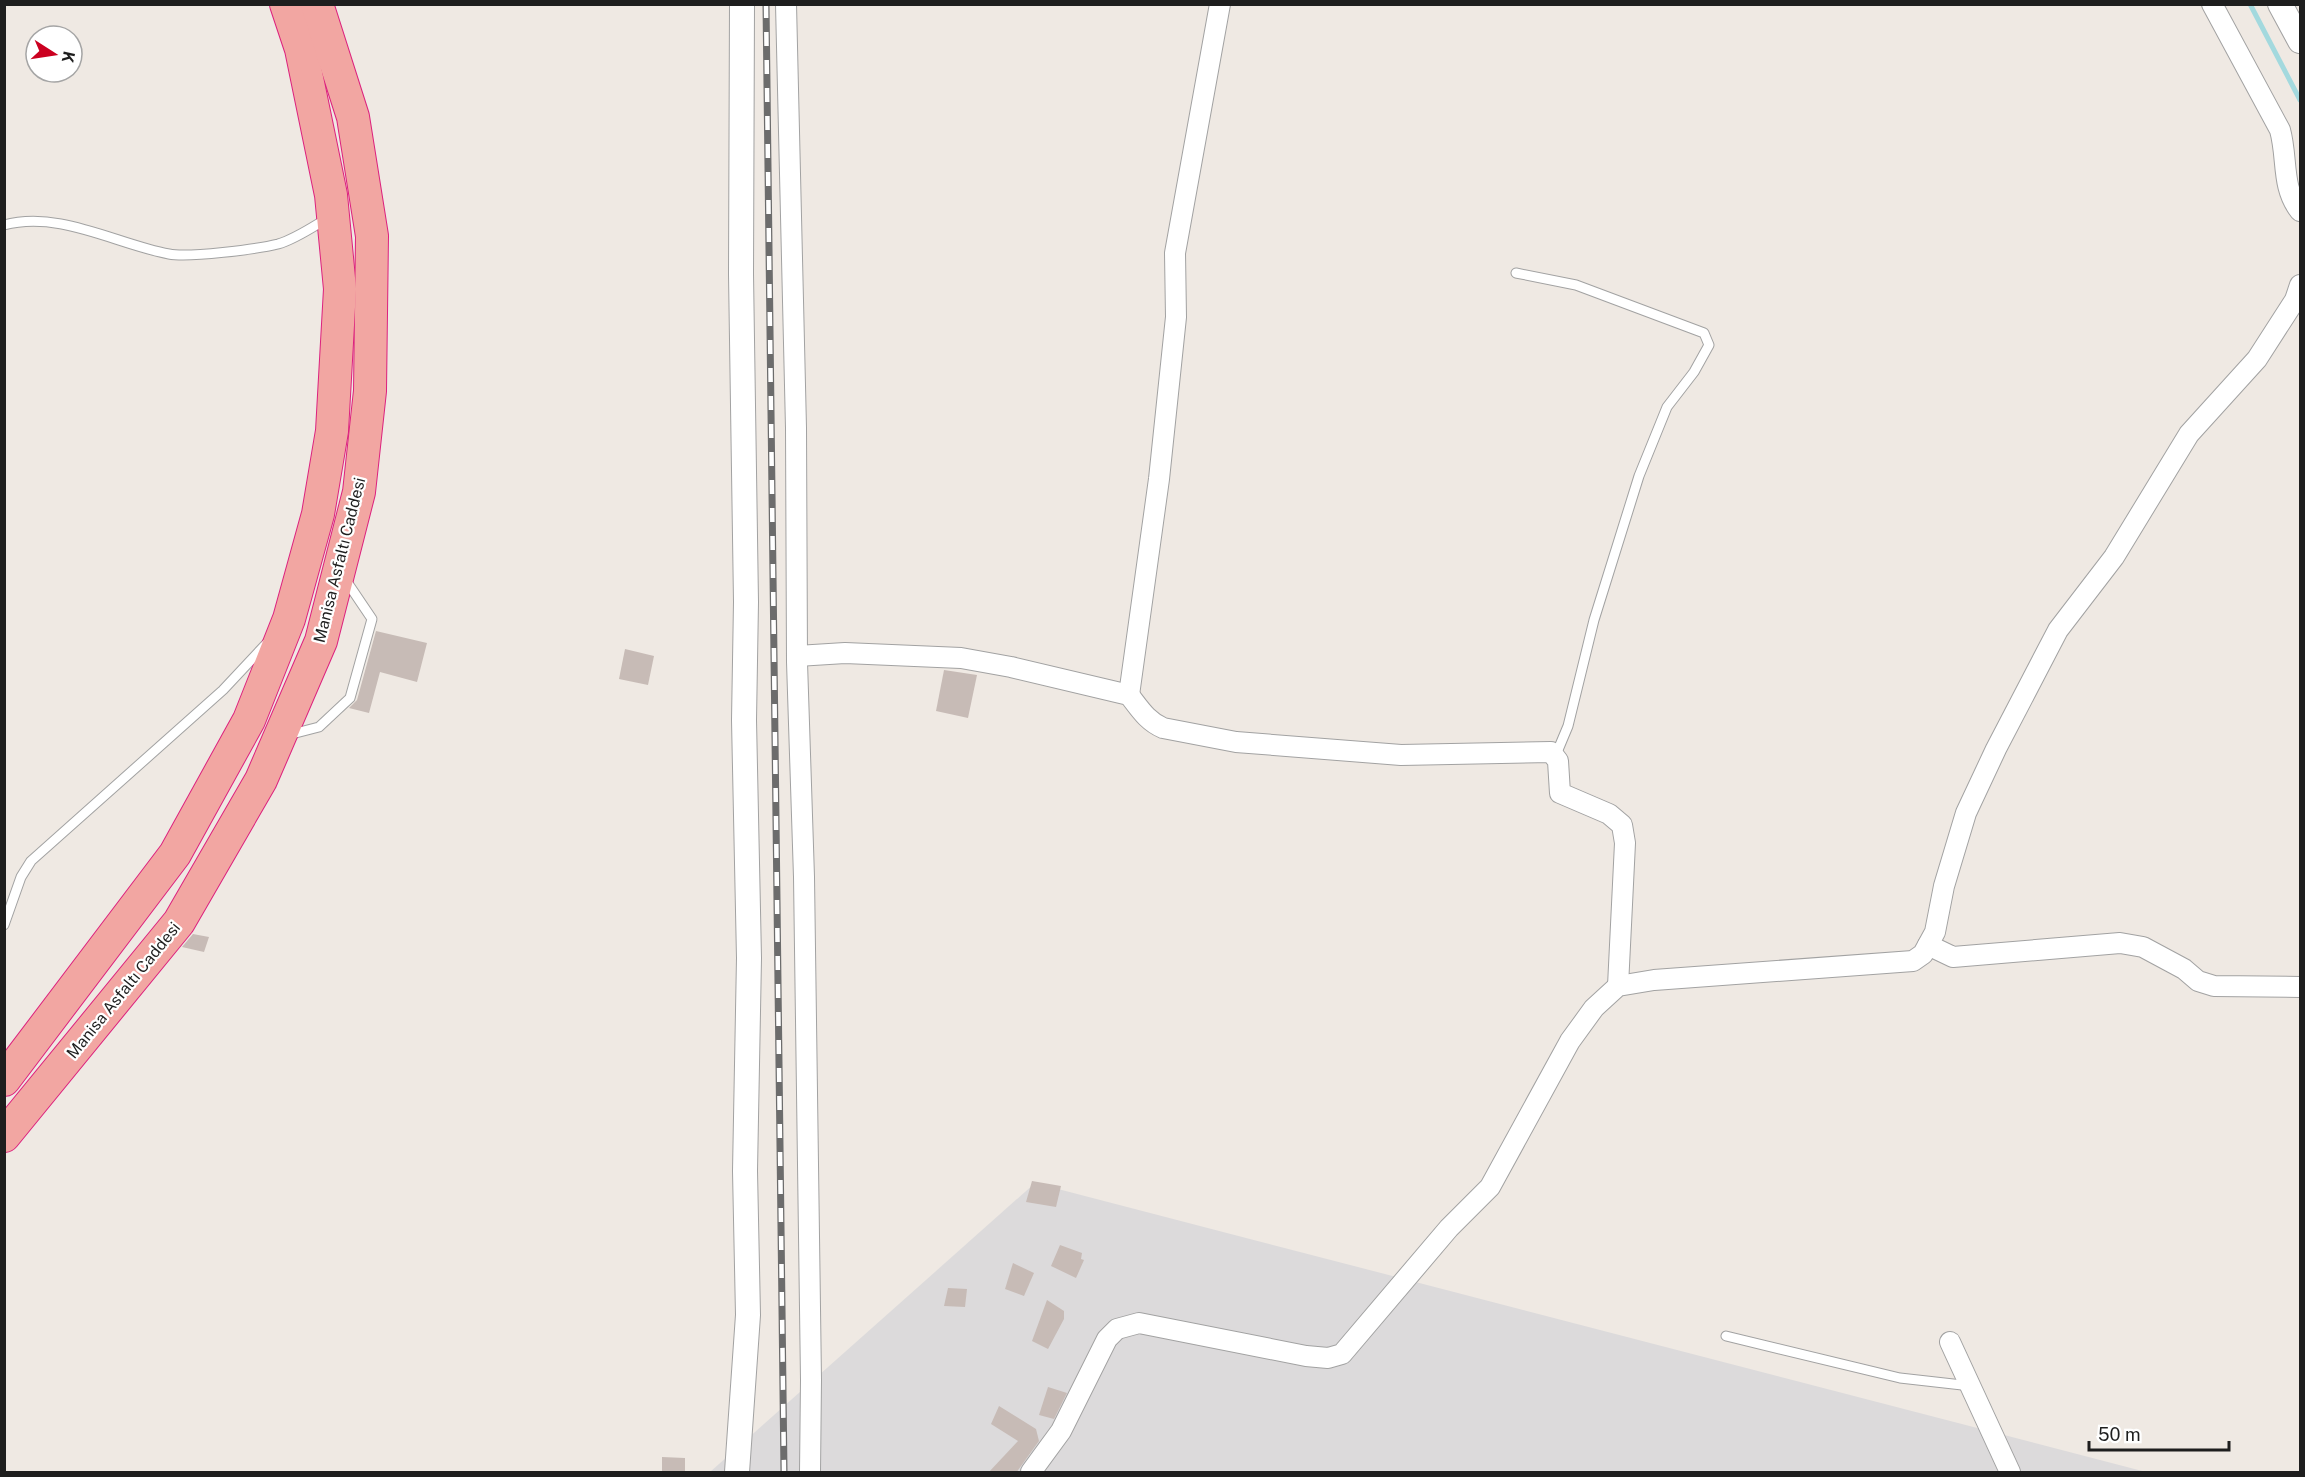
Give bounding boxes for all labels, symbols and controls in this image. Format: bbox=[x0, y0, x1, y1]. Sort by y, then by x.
north arrow bbox=[24, 24, 84, 84]
text: K bbox=[58, 49, 79, 65]
street label: Manisa Asfaltı Caddesi bbox=[310, 476, 369, 645]
street label: Manisa Asfaltı Caddesi bbox=[63, 918, 184, 1062]
scale bar bbox=[2089, 1414, 2228, 1452]
text: 50 m bbox=[2098, 1424, 2141, 1445]

